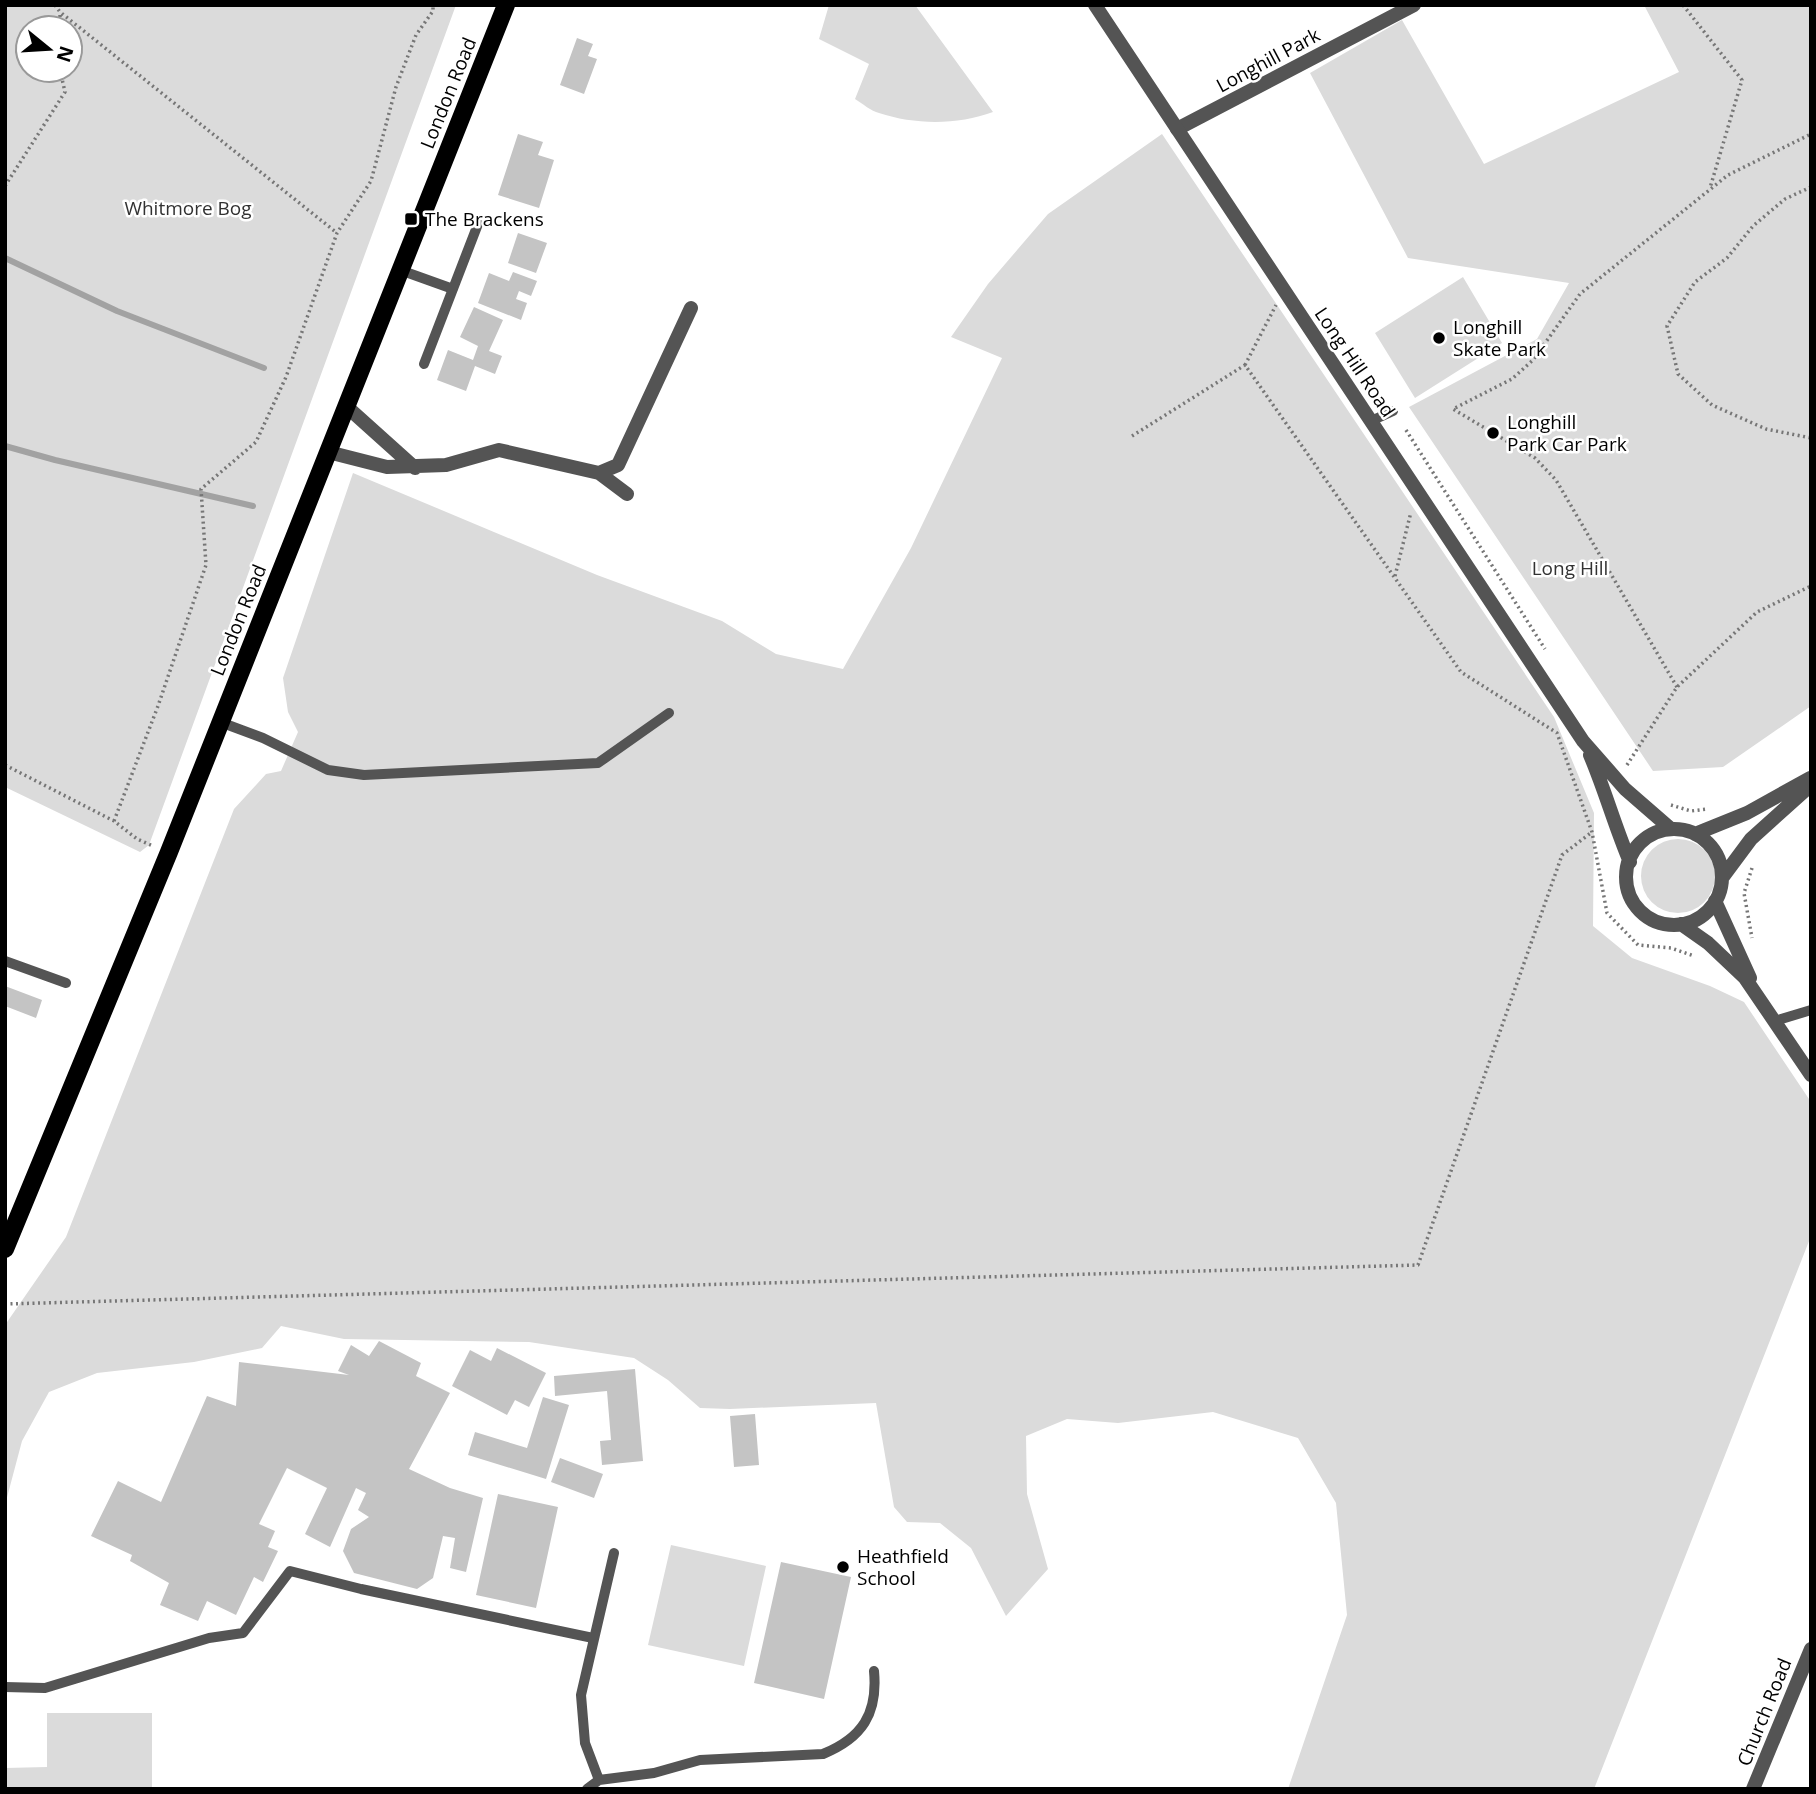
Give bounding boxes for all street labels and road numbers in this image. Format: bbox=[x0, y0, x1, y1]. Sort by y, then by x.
street label: Longhill Park bbox=[1212, 22, 1324, 98]
street label: London Road bbox=[414, 33, 482, 153]
street label: Long Hill Road bbox=[1309, 302, 1401, 422]
street label: London Road bbox=[204, 560, 272, 680]
street label: Church Road bbox=[1731, 1654, 1797, 1770]

